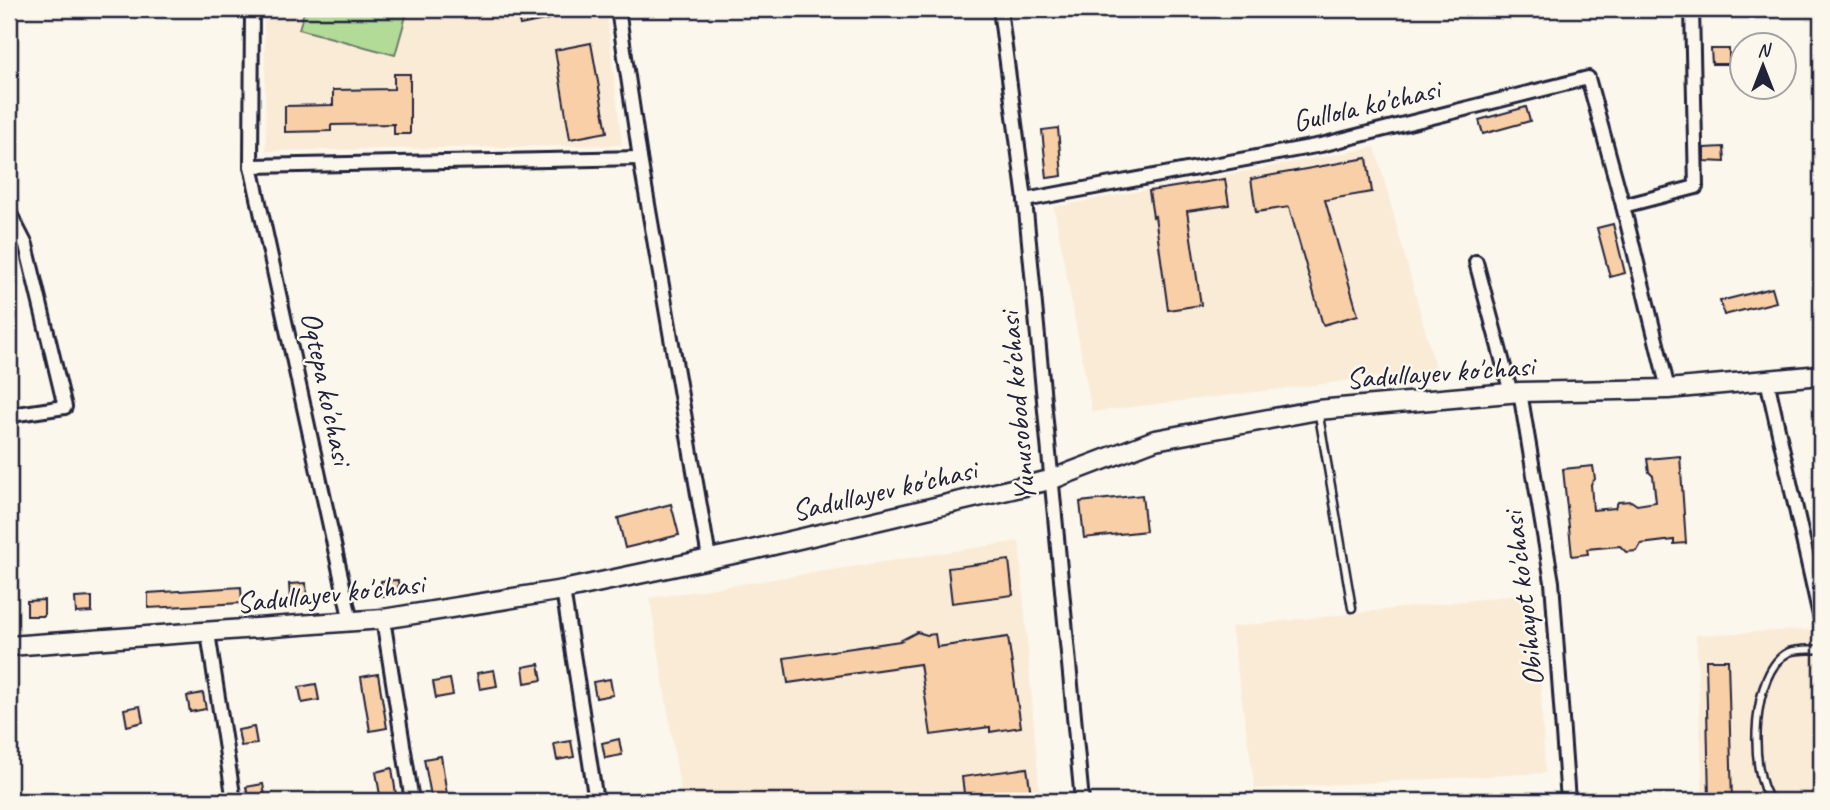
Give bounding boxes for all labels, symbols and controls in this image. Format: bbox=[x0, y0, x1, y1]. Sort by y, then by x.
north arrow bbox=[1728, 32, 1798, 102]
text: N bbox=[1757, 38, 1772, 62]
street label: Gullola ko'chasi bbox=[1289, 69, 1447, 140]
street label: Yunusobod ko'chasi bbox=[989, 307, 1044, 504]
street label: Oqtepa ko'chasi bbox=[292, 308, 362, 471]
street label: Sadullayev ko'chasi bbox=[1345, 346, 1539, 398]
street label: Sadullayev ko'chasi bbox=[788, 450, 983, 530]
street label: Obihayot ko'chasi bbox=[1493, 506, 1553, 688]
street label: Sadullayev ko'chasi bbox=[234, 564, 429, 622]

